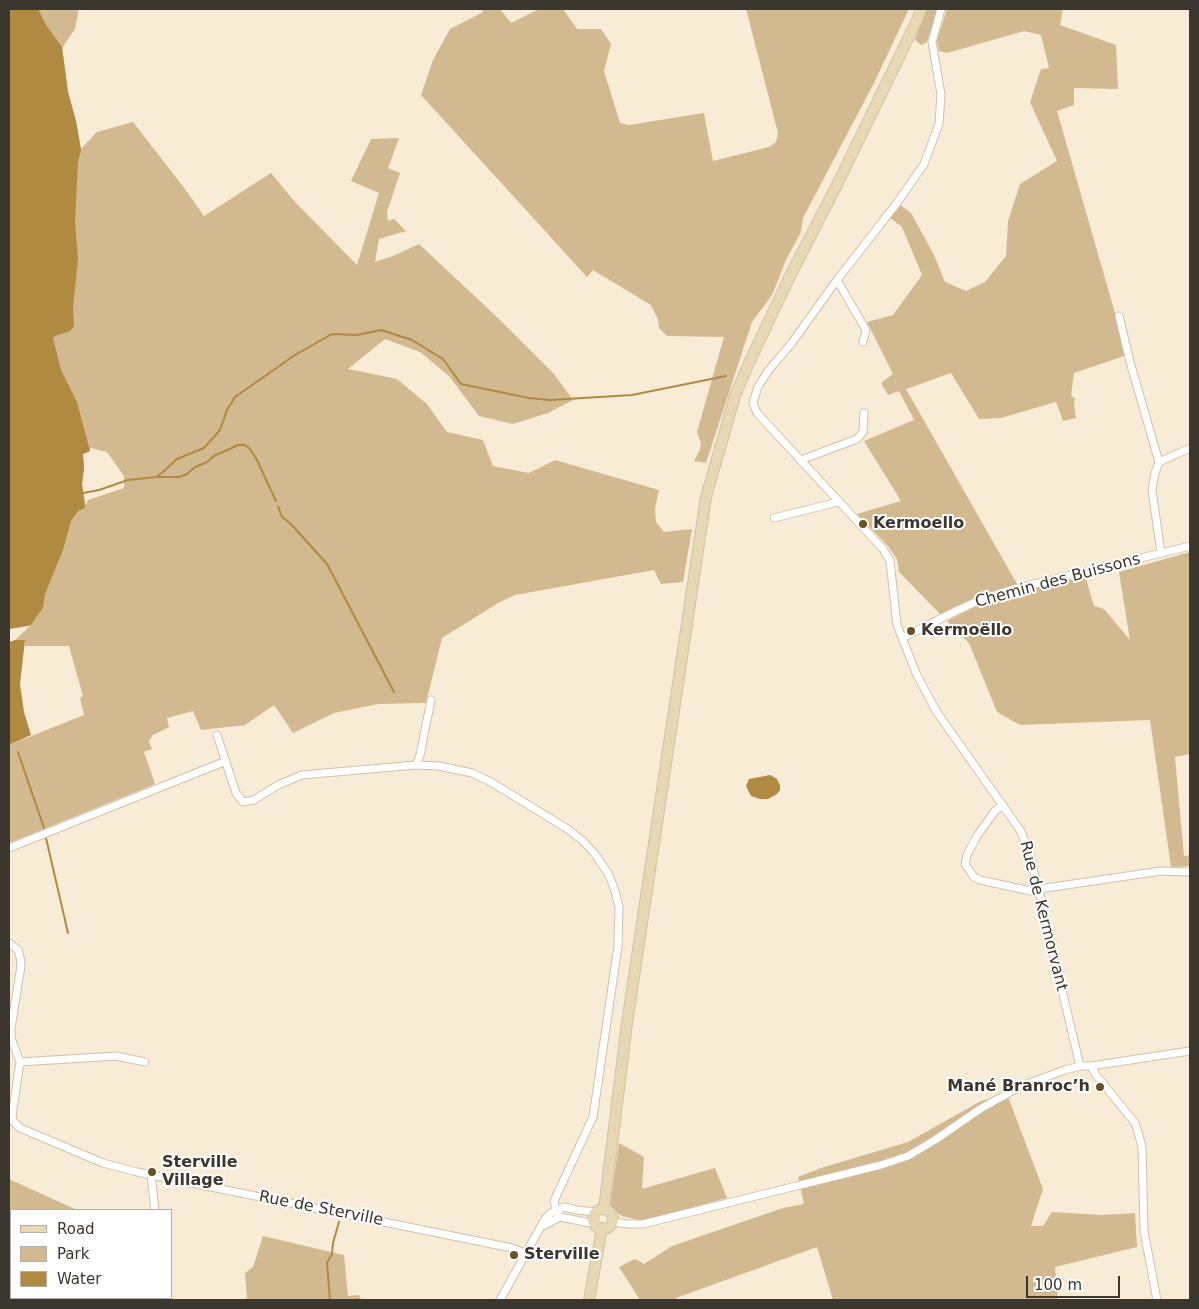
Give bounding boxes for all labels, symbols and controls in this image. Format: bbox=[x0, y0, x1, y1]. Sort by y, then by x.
place label: Kermoello bbox=[873, 514, 964, 534]
marker: Kermoello bbox=[857, 518, 869, 530]
street label: Chemin des Buissons bbox=[973, 550, 1143, 612]
place label: Kermoëllo bbox=[921, 621, 1012, 641]
marker: Kermoëllo bbox=[905, 625, 917, 637]
street label: Rue de Kermorvant bbox=[1015, 839, 1071, 993]
place label: Mané Branroc’h bbox=[947, 1077, 1090, 1097]
marker: Mané Branroc’h bbox=[1094, 1081, 1106, 1093]
place label: Sterville Village bbox=[162, 1153, 238, 1191]
marker: Sterville Village bbox=[146, 1166, 158, 1178]
street label: Rue de Sterville bbox=[257, 1188, 385, 1230]
legend bbox=[10, 1209, 172, 1299]
text: Road bbox=[57, 1220, 95, 1238]
text: Park bbox=[57, 1245, 89, 1263]
place label: Sterville bbox=[524, 1245, 600, 1265]
marker: Sterville bbox=[508, 1249, 520, 1261]
scale bar bbox=[1029, 1266, 1123, 1298]
text: Water bbox=[57, 1270, 101, 1288]
text: 100 m bbox=[1034, 1276, 1082, 1294]

